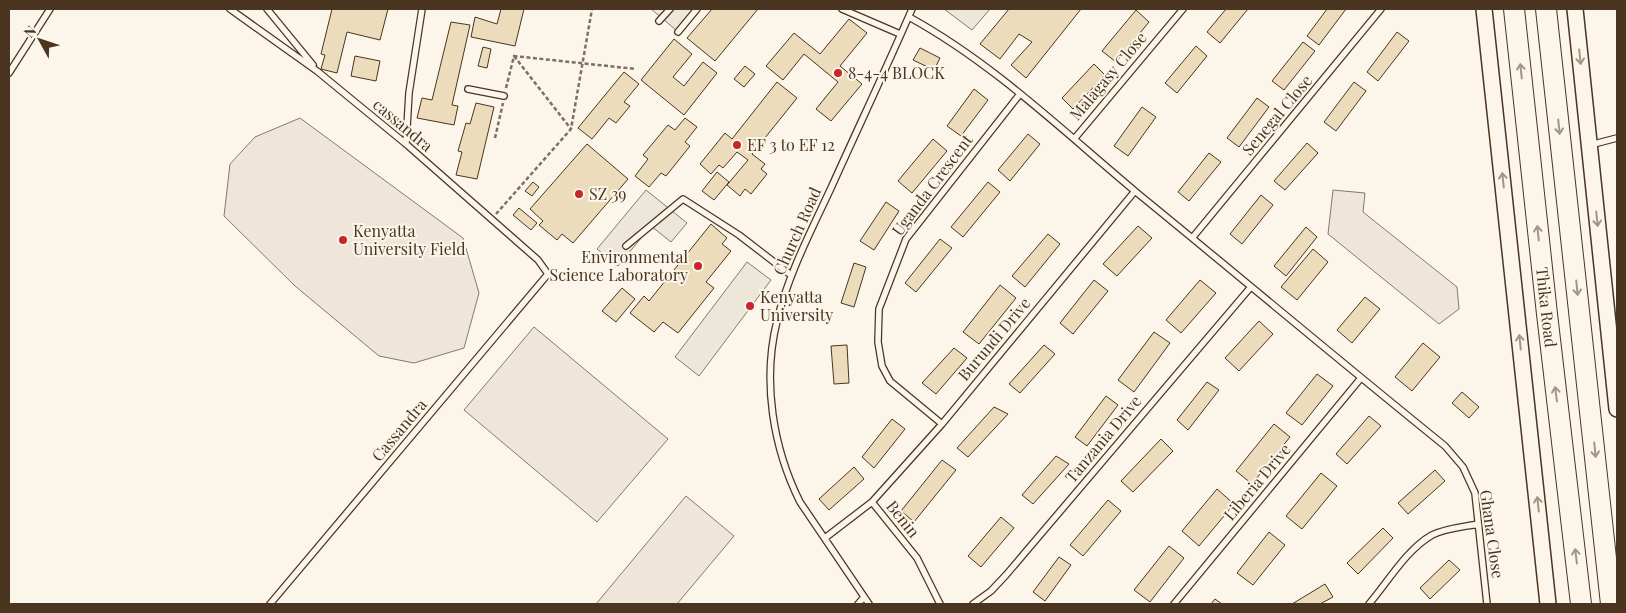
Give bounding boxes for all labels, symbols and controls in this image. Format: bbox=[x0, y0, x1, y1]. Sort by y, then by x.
north arrow bbox=[15, 15, 65, 65]
text: N bbox=[19, 21, 40, 41]
street label: Malagasy Close bbox=[1065, 27, 1151, 124]
one-way arrow bbox=[1575, 49, 1585, 65]
place label: 8-4-4 BLOCK bbox=[848, 62, 945, 83]
one-way arrow bbox=[1516, 64, 1526, 80]
marker: 8-4-4 BLOCK bbox=[832, 67, 844, 79]
street label: Senegal Close bbox=[1237, 70, 1316, 159]
street label: cassandra bbox=[369, 93, 438, 156]
one-way arrow bbox=[1554, 118, 1564, 134]
street label: Uganda Crescent bbox=[887, 130, 977, 240]
place label: EF 3 to EF 12 bbox=[747, 134, 835, 155]
marker: EF 3 to EF 12 bbox=[731, 139, 743, 151]
one-way arrow bbox=[1499, 173, 1508, 189]
place label: SZ 39 bbox=[589, 183, 627, 204]
street label: Church Road bbox=[768, 184, 825, 278]
marker: SZ 39 bbox=[573, 188, 585, 200]
one-way arrow bbox=[1592, 211, 1602, 227]
place label: Kenyatta University Field bbox=[353, 220, 466, 259]
one-way arrow bbox=[1533, 225, 1543, 241]
marker: Kenyatta University Field bbox=[337, 234, 349, 246]
place label: Environmental Science Laboratory bbox=[550, 246, 688, 285]
marker: Environmental Science Laboratory bbox=[692, 260, 704, 272]
street label: Thika Road bbox=[1532, 266, 1562, 349]
one-way arrow bbox=[1573, 280, 1582, 296]
place label: Kenyatta University bbox=[760, 286, 833, 325]
street label: Burundi Drive bbox=[953, 293, 1035, 385]
marker: Kenyatta University bbox=[744, 300, 756, 312]
one-way arrow bbox=[1515, 334, 1525, 350]
one-way arrow bbox=[1551, 387, 1561, 403]
street label: Tanzania Drive bbox=[1060, 391, 1145, 487]
street label: Cassandra bbox=[366, 394, 431, 465]
street label: Liberia Drive bbox=[1218, 439, 1295, 524]
one-way arrow bbox=[1590, 441, 1600, 457]
street label: Ghana Close bbox=[1476, 488, 1509, 580]
street label: Benin bbox=[882, 496, 925, 542]
one-way arrow bbox=[1533, 496, 1543, 512]
one-way arrow bbox=[1570, 548, 1580, 564]

